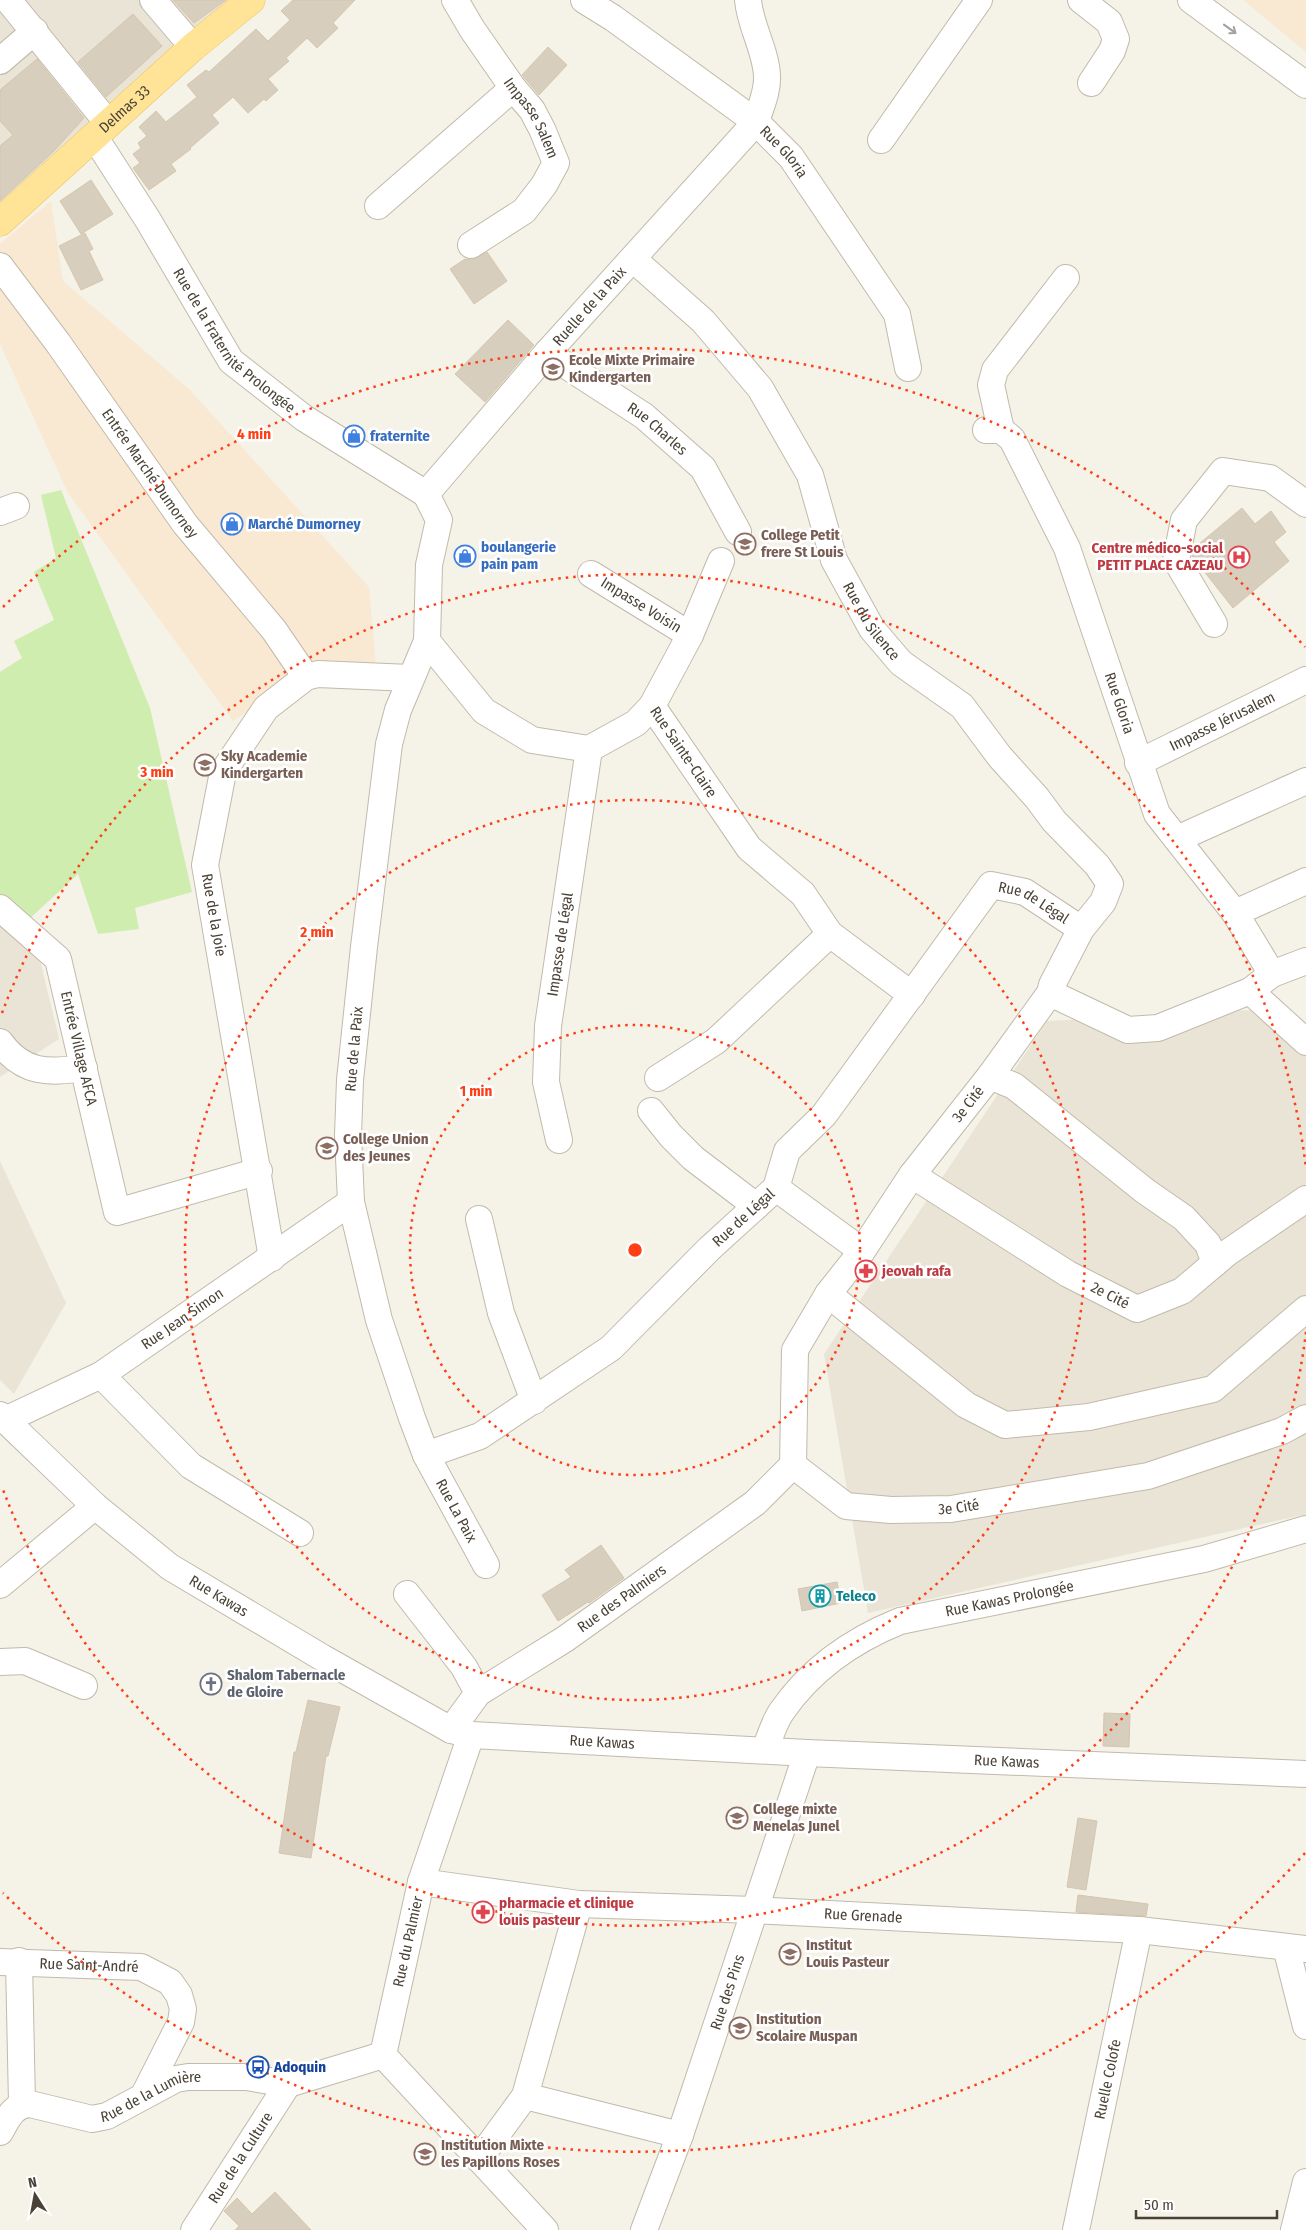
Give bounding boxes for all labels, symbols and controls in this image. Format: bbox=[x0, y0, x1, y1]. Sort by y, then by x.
one-way arrow bbox=[1223, 24, 1237, 34]
street label: Impasse Salem bbox=[500, 74, 562, 161]
street label: Delmas 33 bbox=[95, 81, 154, 137]
street label: Rue Gloria bbox=[756, 122, 812, 181]
street label: Ruelle de la Paix bbox=[549, 262, 630, 350]
street label: Rue de la Fraternité Prolongée bbox=[169, 265, 299, 417]
place label: Ecole Mixte Primaire Kindergarten bbox=[569, 351, 695, 386]
school or university icon: Ecole Mixte Primaire Kindergarten bbox=[541, 357, 565, 381]
street label: Rue Charles bbox=[624, 399, 691, 459]
street label: Entrée Marché Dumorney bbox=[98, 405, 202, 542]
shop icon: fraternite bbox=[342, 424, 366, 448]
text: 4 min bbox=[237, 425, 271, 443]
place label: fraternite bbox=[370, 427, 430, 445]
shop icon: Marché Dumorney bbox=[220, 512, 244, 536]
place label: Marché Dumorney bbox=[248, 515, 361, 533]
place label: College Petit frere St Louis bbox=[761, 526, 844, 561]
school or university icon: College Petit frere St Louis bbox=[733, 532, 757, 556]
place label: boulangerie pain pam bbox=[481, 538, 556, 573]
place label: Centre médico-social PETIT PLACE CAZEAU bbox=[1092, 539, 1224, 574]
shop icon: boulangerie pain pam bbox=[453, 544, 477, 568]
hospital icon: Centre médico-social PETIT PLACE CAZEAU bbox=[1227, 545, 1251, 569]
street label: Impasse Voisin bbox=[598, 573, 685, 637]
street label: Rue du Silence bbox=[839, 579, 904, 664]
street label: Rue Gloria bbox=[1101, 670, 1138, 736]
street label: Impasse Jérusalem bbox=[1167, 688, 1278, 755]
street label: Rue Sainte-Claire bbox=[646, 703, 721, 801]
place label: Sky Academie Kindergarten bbox=[221, 747, 308, 782]
school or university icon: Sky Academie Kindergarten bbox=[193, 753, 217, 777]
text: 3 min bbox=[139, 763, 174, 781]
street label: Rue de la Joie bbox=[198, 872, 230, 958]
street label: Rue de Légal bbox=[997, 878, 1072, 927]
street label: Impasse de Légal bbox=[544, 891, 577, 998]
text: 2 min bbox=[299, 923, 334, 941]
street label: Entrée Village AFCA bbox=[57, 989, 101, 1107]
street label: Rue de la Paix bbox=[341, 1005, 367, 1092]
text: 1 min bbox=[460, 1082, 492, 1100]
street label: 3e Cité bbox=[948, 1082, 988, 1126]
place label: College Union des Jeunes bbox=[343, 1130, 429, 1165]
school or university icon: College Union des Jeunes bbox=[315, 1136, 339, 1160]
street label: Rue de Légal bbox=[709, 1185, 778, 1250]
centre of rings bbox=[626, 1241, 644, 1259]
pharmacy icon: jeovah rafa bbox=[854, 1259, 878, 1283]
place label: jeovah rafa bbox=[881, 1262, 952, 1280]
street label: 2e Cité bbox=[1088, 1278, 1132, 1313]
street label: Rue Jean Simon bbox=[138, 1284, 227, 1353]
street label: Rue La Paix bbox=[432, 1476, 481, 1546]
street label: 3e Cité bbox=[938, 1495, 981, 1518]
street label: Rue des Palmiers bbox=[574, 1561, 670, 1636]
street label: Rue Kawas bbox=[186, 1572, 252, 1620]
street label: Rue Kawas Prolongée bbox=[944, 1577, 1075, 1621]
building icon: Teleco bbox=[808, 1584, 832, 1608]
place label: Teleco bbox=[836, 1587, 876, 1605]
place label: Shalom Tabernacle de Gloire bbox=[227, 1666, 346, 1701]
church icon: Shalom Tabernacle de Gloire bbox=[199, 1672, 223, 1696]
street label: Rue Kawas bbox=[569, 1731, 635, 1753]
street label: Rue Kawas bbox=[974, 1751, 1040, 1772]
place label: College mixte Menelas Junel bbox=[753, 1800, 841, 1835]
school or university icon: College mixte Menelas Junel bbox=[725, 1806, 749, 1830]
street label: Rue du Palmier bbox=[389, 1894, 427, 1989]
place label: pharmacie et clinique louis pasteur bbox=[499, 1894, 634, 1929]
pharmacy icon: pharmacie et clinique louis pasteur bbox=[471, 1900, 495, 1924]
street label: Rue Grenade bbox=[824, 1905, 903, 1927]
place label: Institut Louis Pasteur bbox=[806, 1936, 890, 1971]
school or university icon: Institut Louis Pasteur bbox=[778, 1942, 802, 1966]
street label: Rue des Pins bbox=[707, 1952, 748, 2032]
street label: Rue Saint-André bbox=[39, 1954, 139, 1976]
place label: Institution Scolaire Muspan bbox=[756, 2010, 858, 2045]
school or university icon: Institution Scolaire Muspan bbox=[728, 2016, 752, 2040]
street label: Ruelle Colofe bbox=[1091, 2038, 1125, 2121]
bus stop icon: Adoquin bbox=[246, 2055, 270, 2079]
place label: Adoquin bbox=[273, 2058, 326, 2076]
street label: Rue de la Lumière bbox=[99, 2068, 201, 2126]
street label: Rue de la Culture bbox=[205, 2109, 277, 2207]
place label: Institution Mixte les Papillons Roses bbox=[441, 2136, 560, 2171]
school or university icon: Institution Mixte les Papillons Roses bbox=[413, 2142, 437, 2166]
north arrow bbox=[10, 2170, 60, 2220]
text: N bbox=[27, 2174, 38, 2192]
scale bar bbox=[1136, 2188, 1277, 2220]
text: 50 m bbox=[1144, 2196, 1174, 2214]

